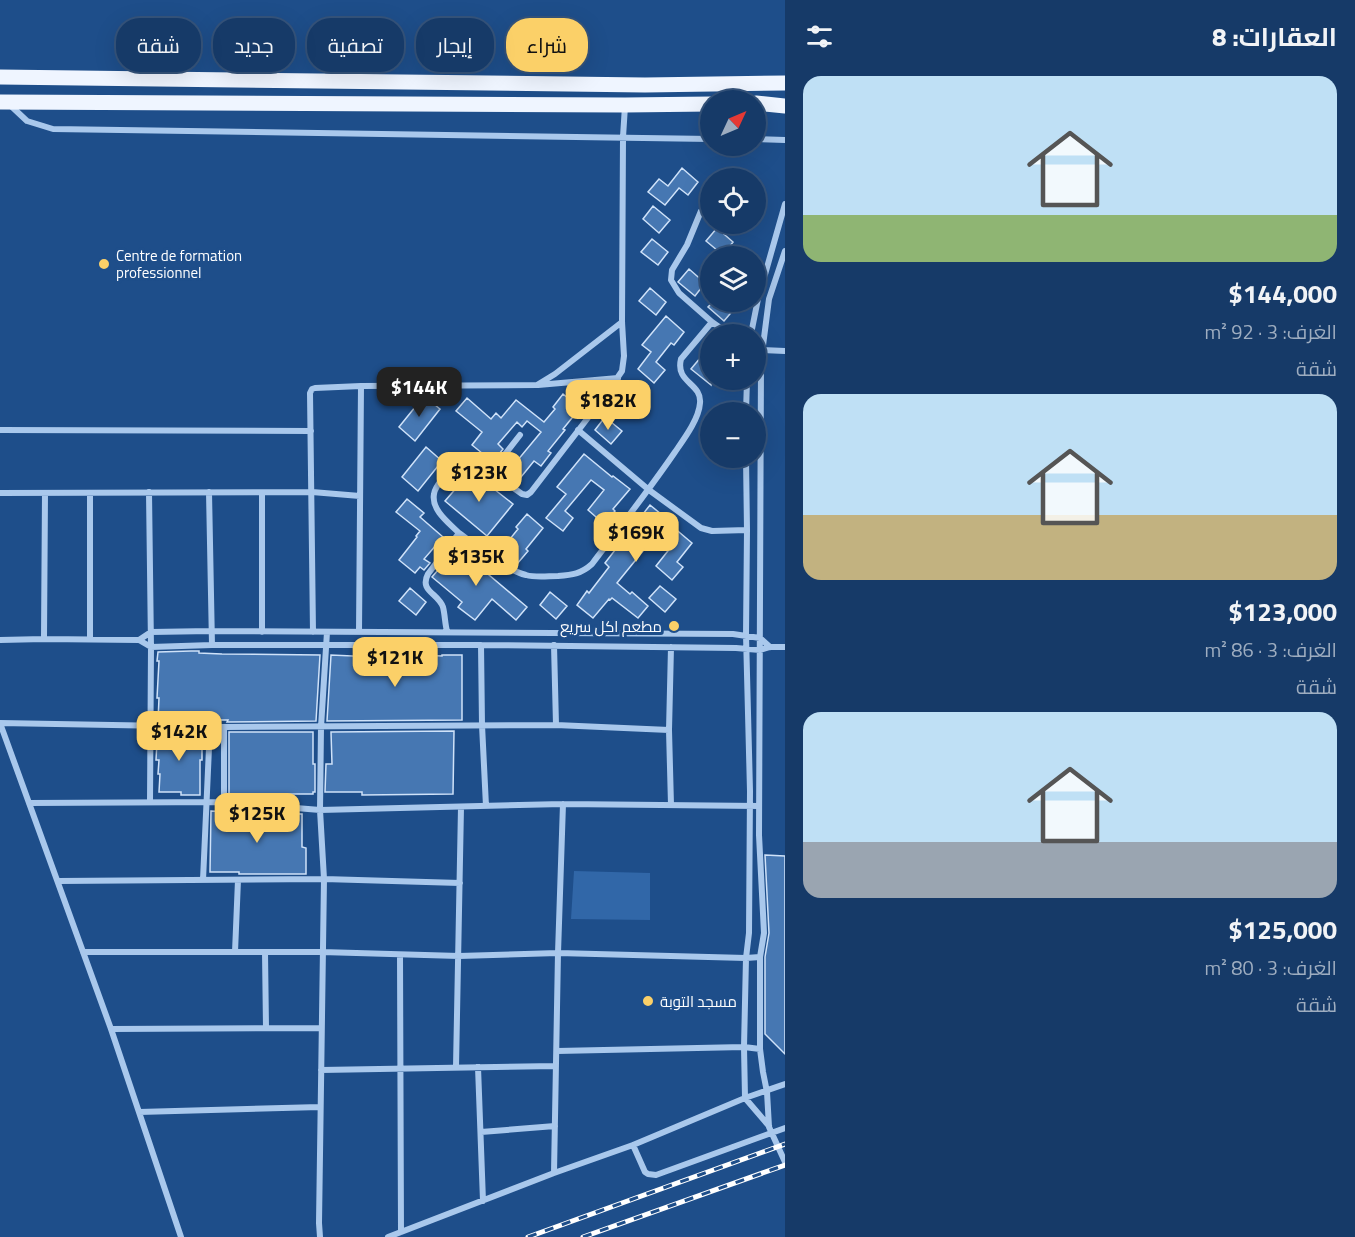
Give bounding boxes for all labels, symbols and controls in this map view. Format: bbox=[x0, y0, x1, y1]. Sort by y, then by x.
text: العقارات: 8 bbox=[1212, 17, 1337, 56]
chip: شقة bbox=[116, 18, 201, 72]
chip: جديد bbox=[213, 18, 295, 72]
chip: تصفية bbox=[307, 18, 404, 72]
chip: إيجار bbox=[416, 18, 494, 72]
chip: شراء bbox=[506, 18, 588, 72]
icon: filters bbox=[803, 20, 836, 53]
north arrow bbox=[700, 90, 766, 156]
map controls bbox=[700, 90, 766, 468]
icon: home bbox=[1016, 115, 1124, 223]
button: locate bbox=[700, 168, 766, 234]
place label: Centre de formation professionnel bbox=[116, 244, 242, 284]
button: layers bbox=[700, 246, 766, 312]
marker: Centre de formation professionnel bbox=[97, 257, 111, 271]
text: $144,000 bbox=[1228, 274, 1337, 313]
text: الغرف: 3 · 92 m² bbox=[1205, 316, 1337, 347]
button: + bbox=[700, 324, 766, 390]
text: شقة bbox=[1296, 353, 1337, 384]
pin: $144K bbox=[377, 367, 461, 418]
text: $144K bbox=[391, 371, 447, 402]
pin: $182K bbox=[566, 380, 650, 431]
text: $182K bbox=[580, 384, 636, 415]
button: − bbox=[700, 402, 766, 468]
icon: home bbox=[1016, 433, 1124, 541]
pin: $123K bbox=[437, 452, 521, 503]
text: $123K bbox=[451, 456, 507, 487]
pin: $169K bbox=[594, 512, 678, 563]
text: $169K bbox=[608, 516, 664, 547]
pin: $135K bbox=[434, 536, 518, 587]
text: $135K bbox=[448, 540, 504, 571]
text: $123,000 bbox=[1228, 592, 1337, 631]
place label: مطعم اكل سريع bbox=[560, 615, 662, 638]
marker: مطعم اكل سريع bbox=[667, 619, 681, 633]
text: الغرف: 3 · 86 m² bbox=[1205, 634, 1337, 665]
pin: $121K bbox=[353, 637, 437, 688]
text: $121K bbox=[367, 641, 423, 672]
text: شقة bbox=[1296, 671, 1337, 702]
pin: $142K bbox=[137, 711, 221, 762]
text: $142K bbox=[151, 715, 207, 746]
icon: home bbox=[1016, 751, 1124, 859]
pin: $125K bbox=[215, 793, 299, 844]
text: $125K bbox=[229, 797, 285, 828]
text: $125,000 bbox=[1228, 910, 1337, 949]
text: الغرف: 3 · 80 m² bbox=[1205, 952, 1337, 983]
text: شقة bbox=[1296, 989, 1337, 1020]
place label: مسجد التوبة bbox=[660, 990, 737, 1013]
marker: مسجد التوبة bbox=[641, 994, 655, 1008]

